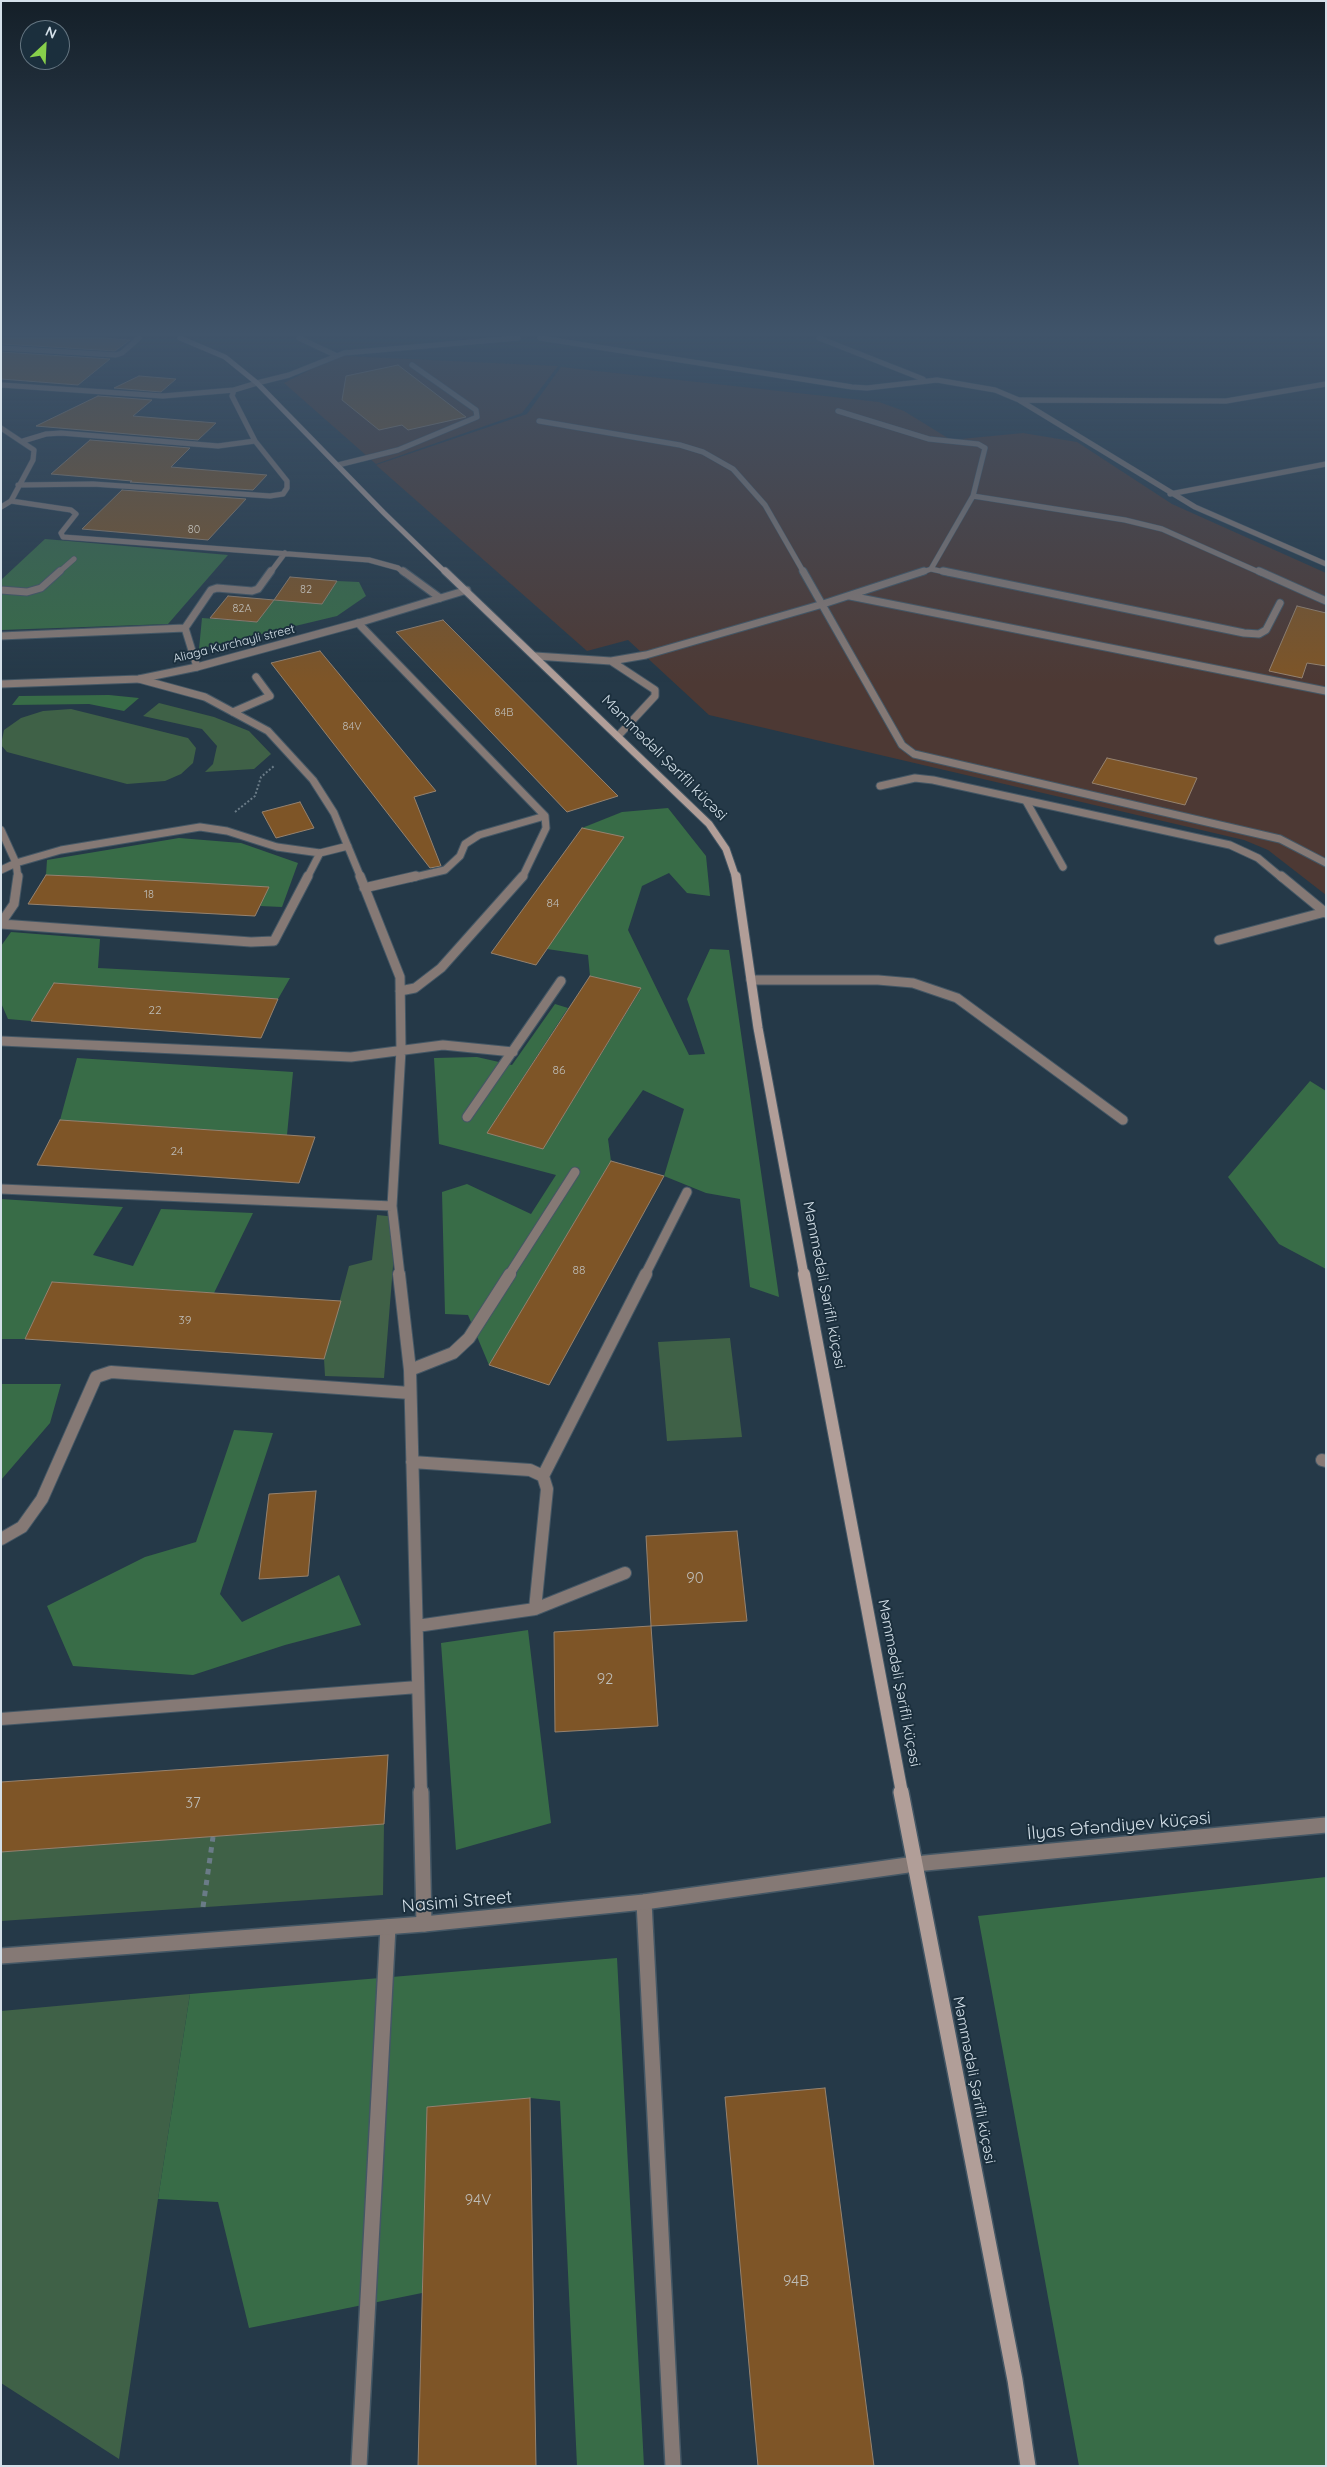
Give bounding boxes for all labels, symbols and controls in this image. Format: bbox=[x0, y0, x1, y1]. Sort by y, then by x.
north arrow bbox=[20, 20, 70, 70]
text: N bbox=[42, 22, 59, 43]
house number: 80 bbox=[188, 523, 200, 537]
house number: 82 bbox=[300, 583, 312, 597]
house number: 82A bbox=[232, 602, 252, 616]
street label: Aliaga Kurchayli street bbox=[172, 622, 296, 666]
street label: Məmmədəli Şərifli küçəsi bbox=[598, 692, 730, 824]
house number: 84B bbox=[495, 706, 513, 720]
house number: 84V bbox=[342, 720, 362, 734]
house number: 18 bbox=[144, 888, 154, 902]
house number: 84 bbox=[547, 896, 559, 910]
house number: 22 bbox=[148, 1003, 162, 1017]
house number: 86 bbox=[553, 1063, 565, 1077]
house number: 24 bbox=[171, 1144, 183, 1158]
street label: Məmmədəli Şərifli küçəsi bbox=[799, 1200, 849, 1370]
house number: 88 bbox=[573, 1263, 585, 1277]
house number: 39 bbox=[179, 1313, 191, 1327]
house number: 90 bbox=[686, 1569, 704, 1587]
street label: Məmmədəli Şərifli küçəsi bbox=[874, 1598, 924, 1768]
house number: 92 bbox=[597, 1670, 613, 1688]
house number: 37 bbox=[185, 1794, 201, 1812]
street label: İlyas Əfəndiyev küçəsi bbox=[1026, 1807, 1212, 1845]
street label: Nasimi Street bbox=[401, 1886, 513, 1918]
street label: Məmmədəli Şərifli küçəsi bbox=[949, 1995, 999, 2165]
house number: 94V bbox=[465, 2191, 491, 2209]
house number: 94B bbox=[783, 2272, 809, 2290]

